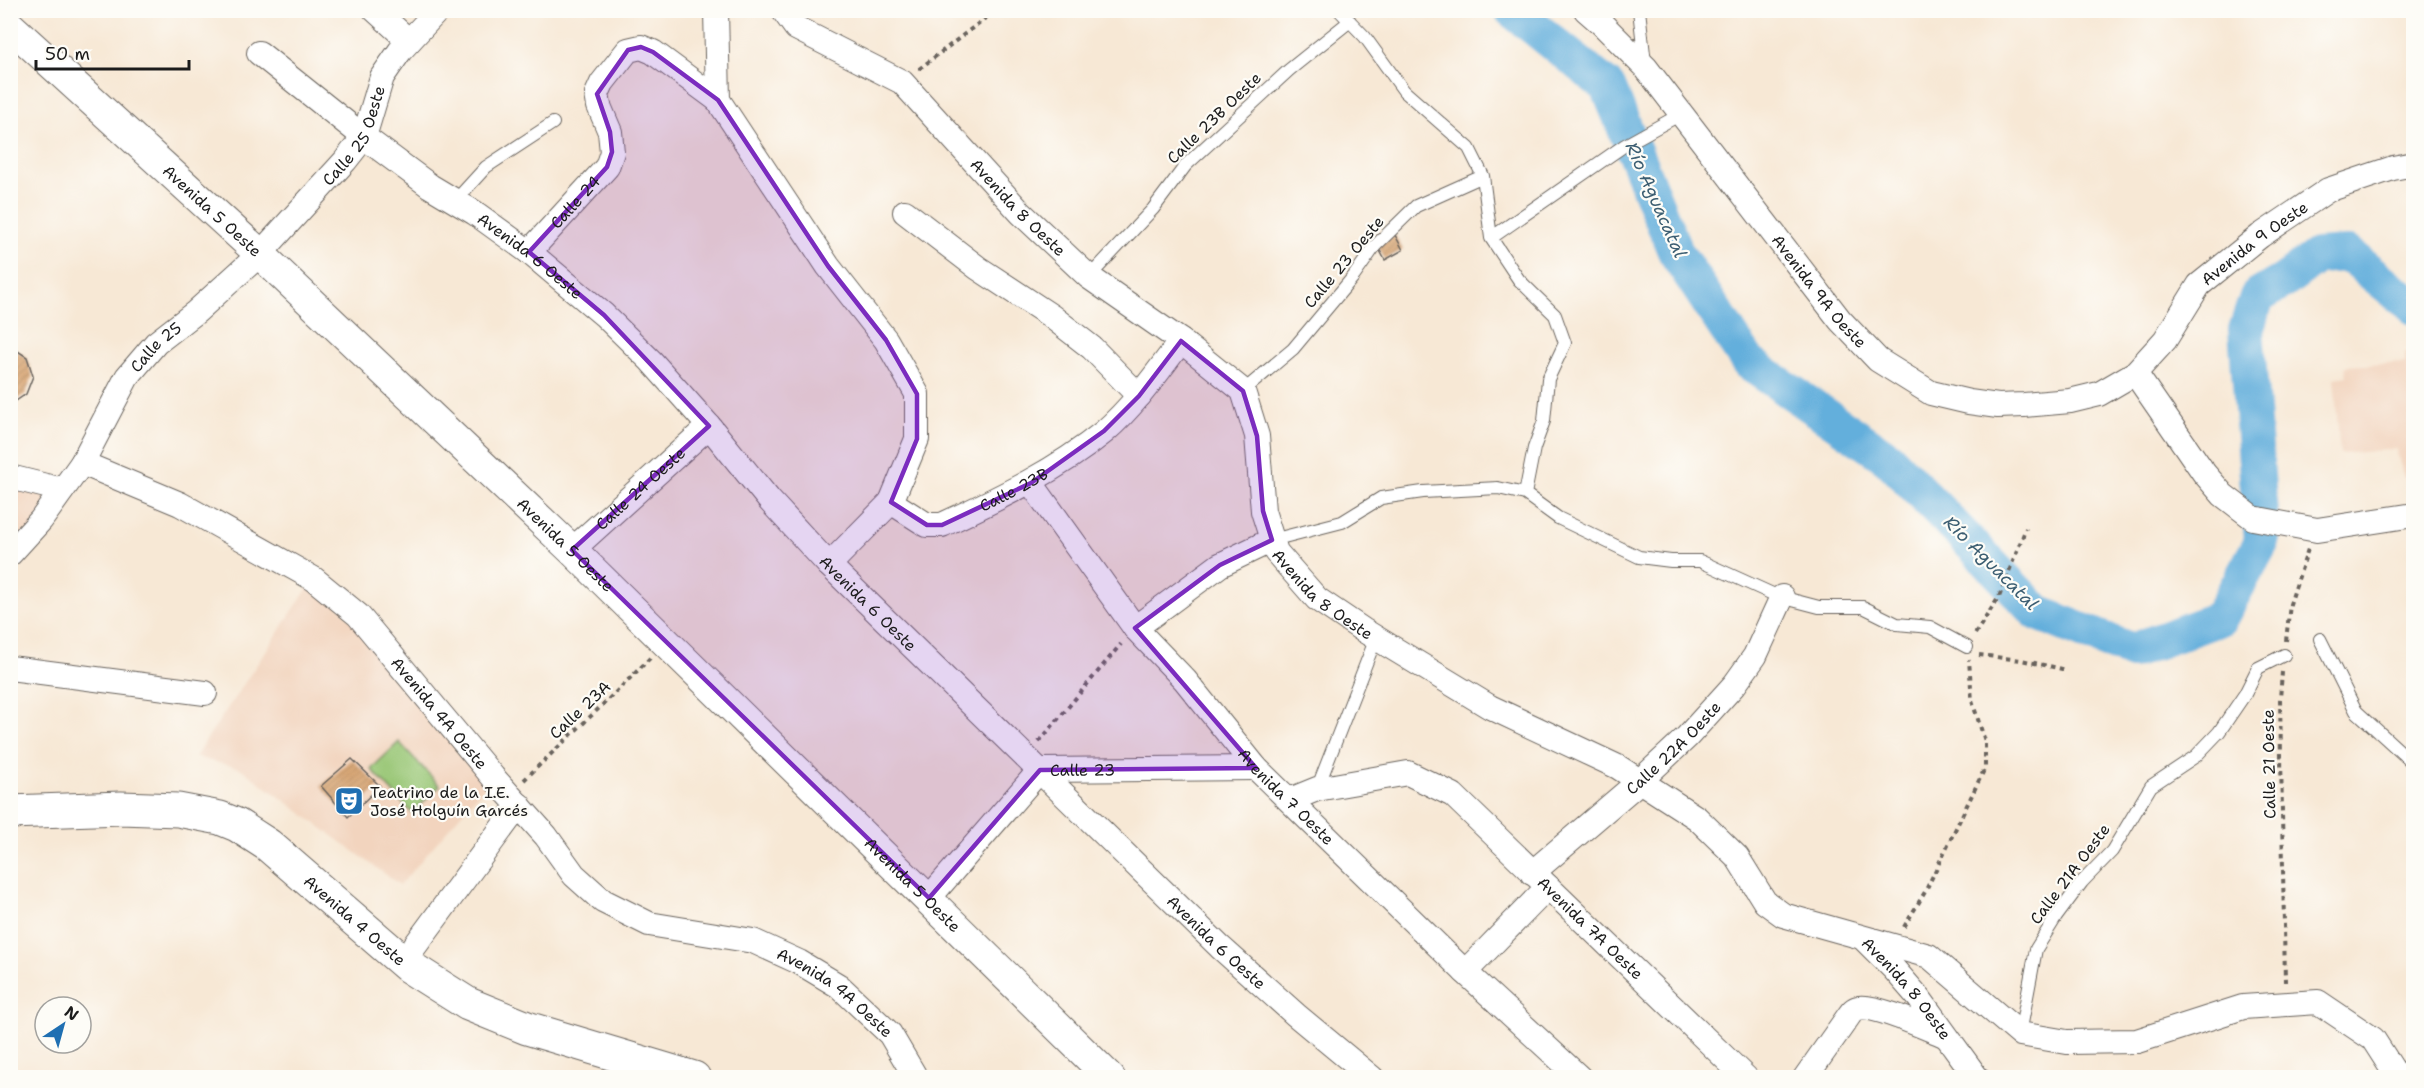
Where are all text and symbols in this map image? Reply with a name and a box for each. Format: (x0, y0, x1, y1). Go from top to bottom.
scale bar (36, 33, 189, 71)
text: 50 m (45, 42, 90, 66)
street label: Calle 23B Oeste (1162, 68, 1266, 168)
street label: Calle 25 Oeste (317, 83, 389, 190)
water label: Río Aguacatal (1620, 138, 1692, 262)
street label: Avenida 8 Oeste (966, 154, 1070, 260)
street label: Avenida 5 Oeste (158, 160, 266, 261)
street label: Calle 24 (545, 171, 605, 233)
street label: Avenida 9 Oeste (2197, 196, 2312, 290)
street label: Avenida 6 Oeste (473, 208, 587, 303)
street label: Calle 23 Oeste (1299, 212, 1389, 312)
street label: Avenida 9A Oeste (1767, 230, 1871, 352)
street label: Calle 25 (125, 317, 185, 377)
street label: Calle 24 Oeste (591, 442, 689, 534)
street label: Calle 23B (976, 463, 1052, 516)
street label: Avenida 5 Oeste (513, 493, 619, 596)
water label: Río Aguacatal (1939, 511, 2044, 616)
street label: Avenida 8 Oeste (1268, 544, 1377, 644)
street label: Avenida 6 Oeste (815, 551, 921, 656)
street label: Avenida 4A Oeste (387, 652, 492, 773)
street label: Calle 23A (545, 676, 615, 744)
street label: Calle 22A Oeste (1621, 696, 1725, 799)
street label: Calle 21 Oeste (2258, 709, 2280, 819)
street label: Avenida 7 Oeste (1233, 744, 1339, 849)
street label: Calle 23 (1050, 759, 1115, 780)
place label: Teatrino de la I.E. José Holguín Garcés (370, 782, 528, 821)
theatre icon: Teatrino de la I.E. José Holguín Garcés (333, 785, 365, 817)
street label: Calle 21A Oeste (2025, 820, 2115, 928)
street label: Avenida 5 Oeste (860, 833, 966, 936)
street label: Avenida 4 Oeste (299, 870, 410, 970)
street label: Avenida 7A Oeste (1533, 872, 1648, 984)
street label: Avenida 6 Oeste (1163, 890, 1270, 994)
street label: Avenida 8 Oeste (1857, 932, 1956, 1044)
street label: Avenida 4A Oeste (774, 943, 897, 1042)
north arrow (33, 995, 93, 1055)
text: N (60, 1001, 83, 1025)

